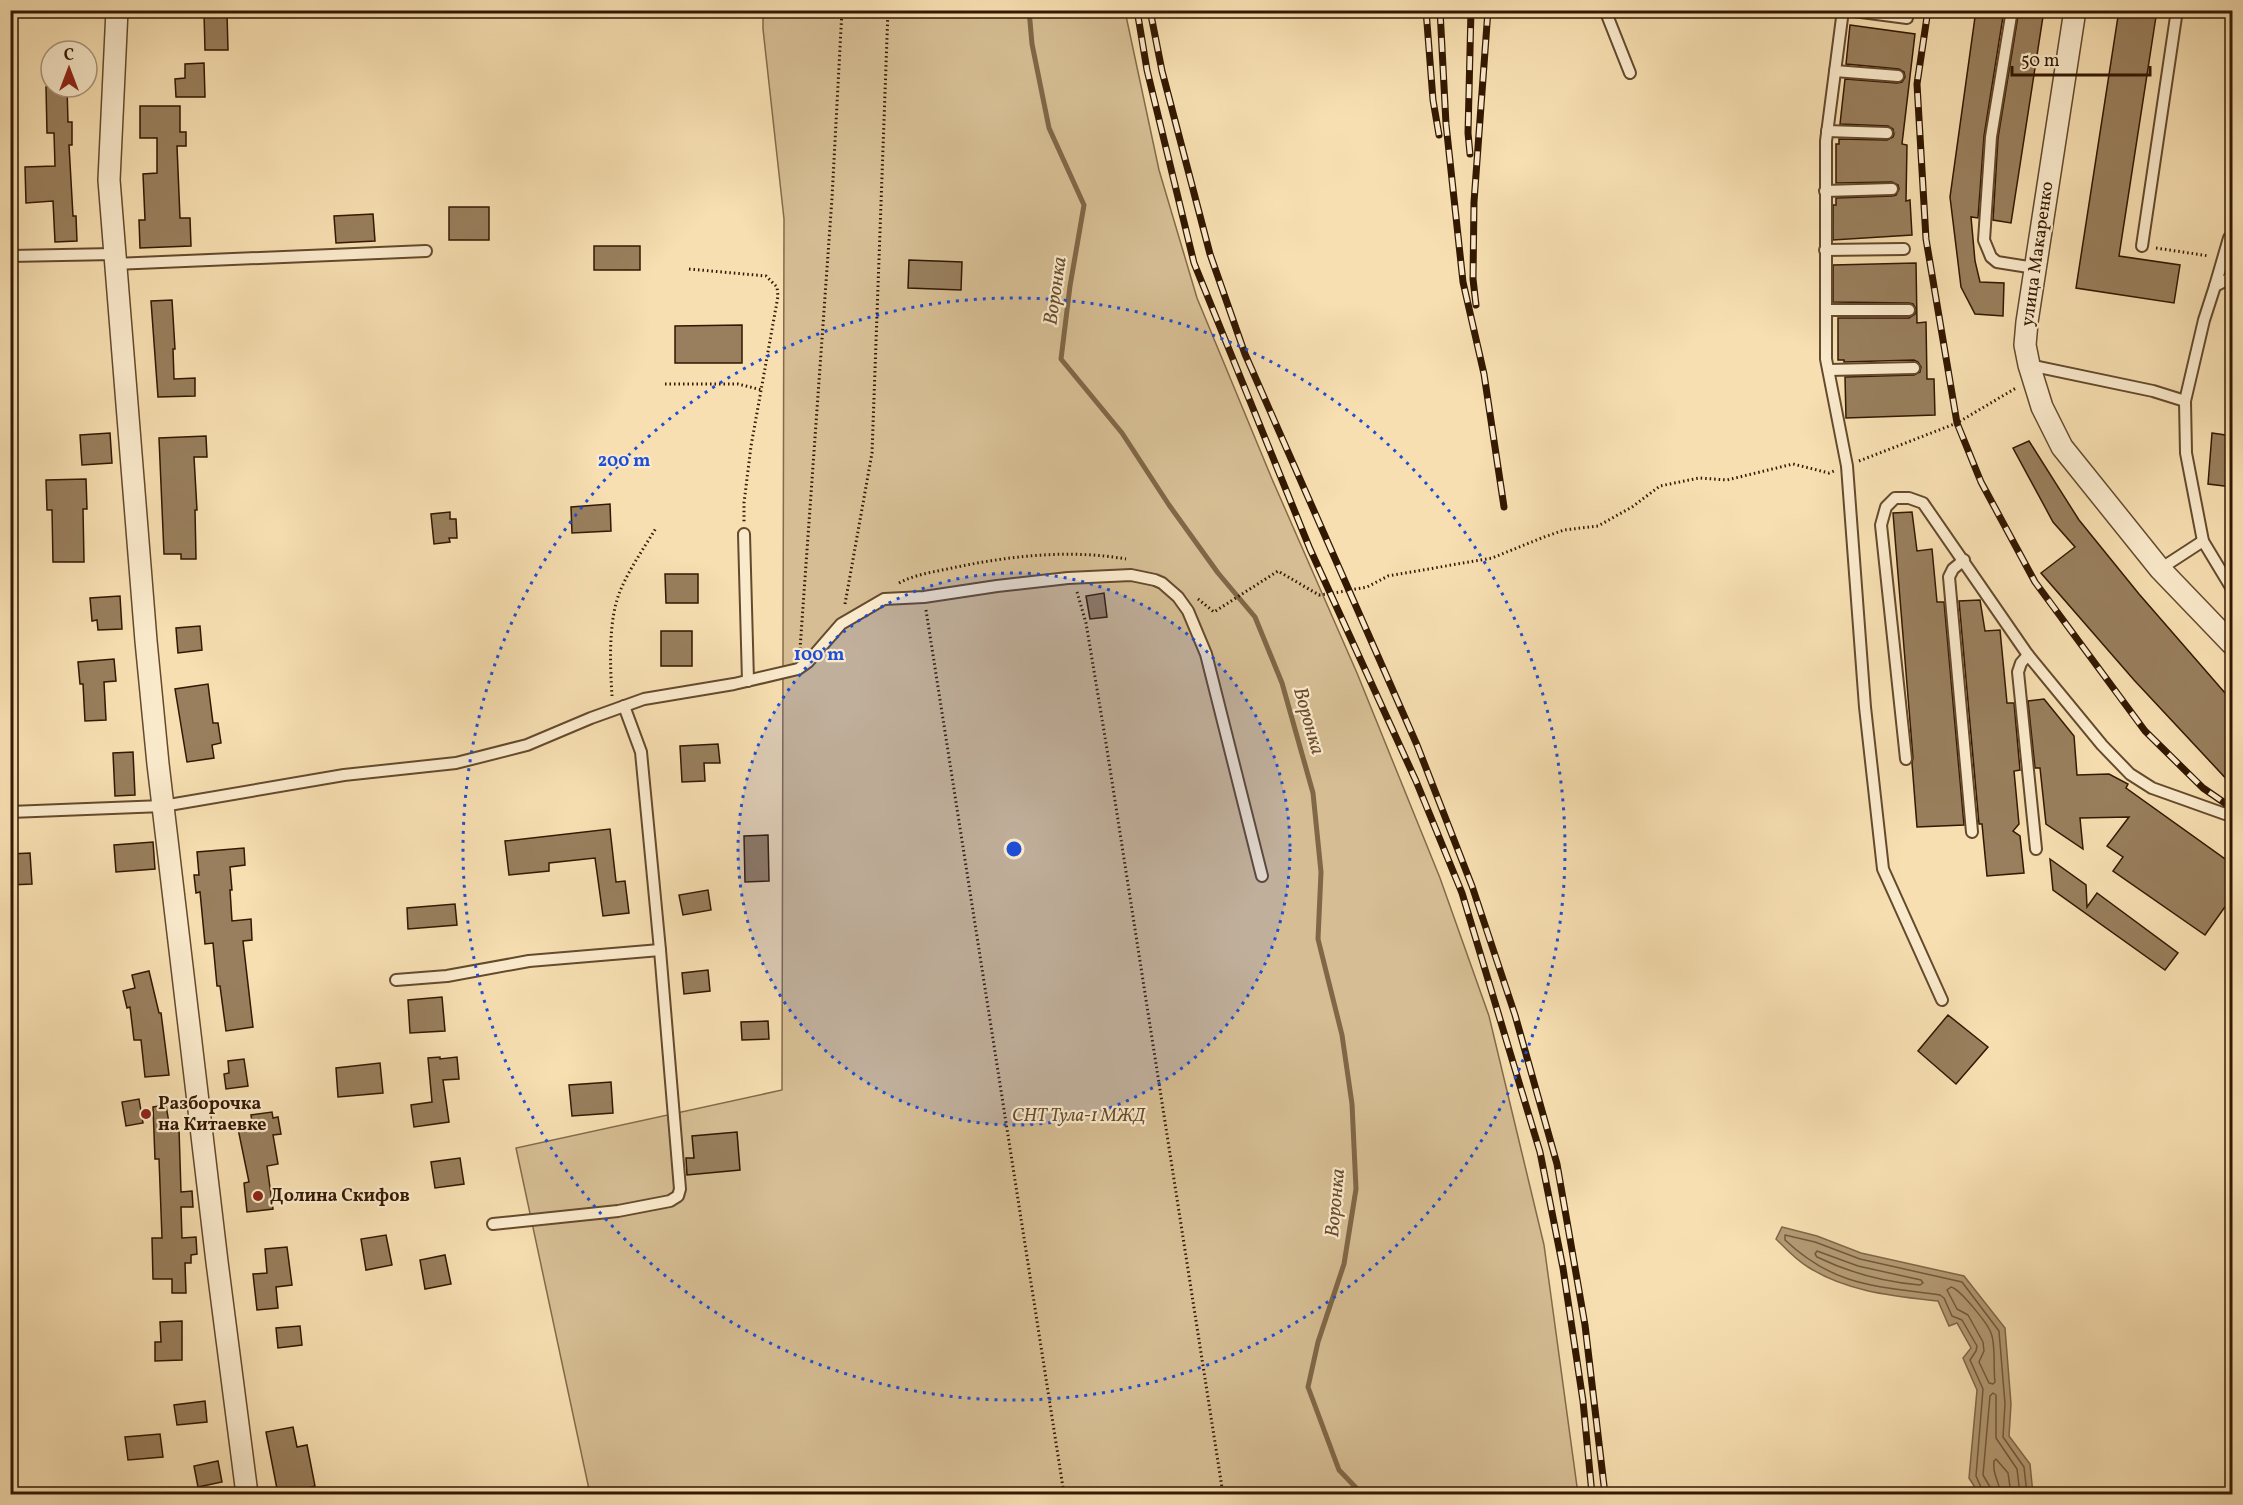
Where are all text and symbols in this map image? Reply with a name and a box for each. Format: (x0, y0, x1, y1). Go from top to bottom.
north arrow (39, 39, 99, 99)
scale bar (2012, 39, 2150, 77)
text: С (64, 45, 74, 67)
text: 50 m (2021, 49, 2060, 74)
street label: улица Макаренко (2015, 180, 2061, 328)
water label: Воронка (1037, 255, 1075, 327)
text: 200 m (598, 449, 650, 474)
text: 100 m (794, 643, 844, 668)
water label: Воронка (1285, 684, 1331, 758)
centre of rings (1004, 839, 1024, 859)
place label: Разборочка на Китаевке (158, 1092, 267, 1138)
park label: СНТ Тула-1 МЖД (1012, 1104, 1147, 1129)
marker: Разборочка на Китаевке (139, 1107, 153, 1121)
water label: Воронка (1319, 1167, 1353, 1239)
place label: Долина Скифов (270, 1184, 410, 1209)
marker: Долина Скифов (251, 1189, 265, 1203)

